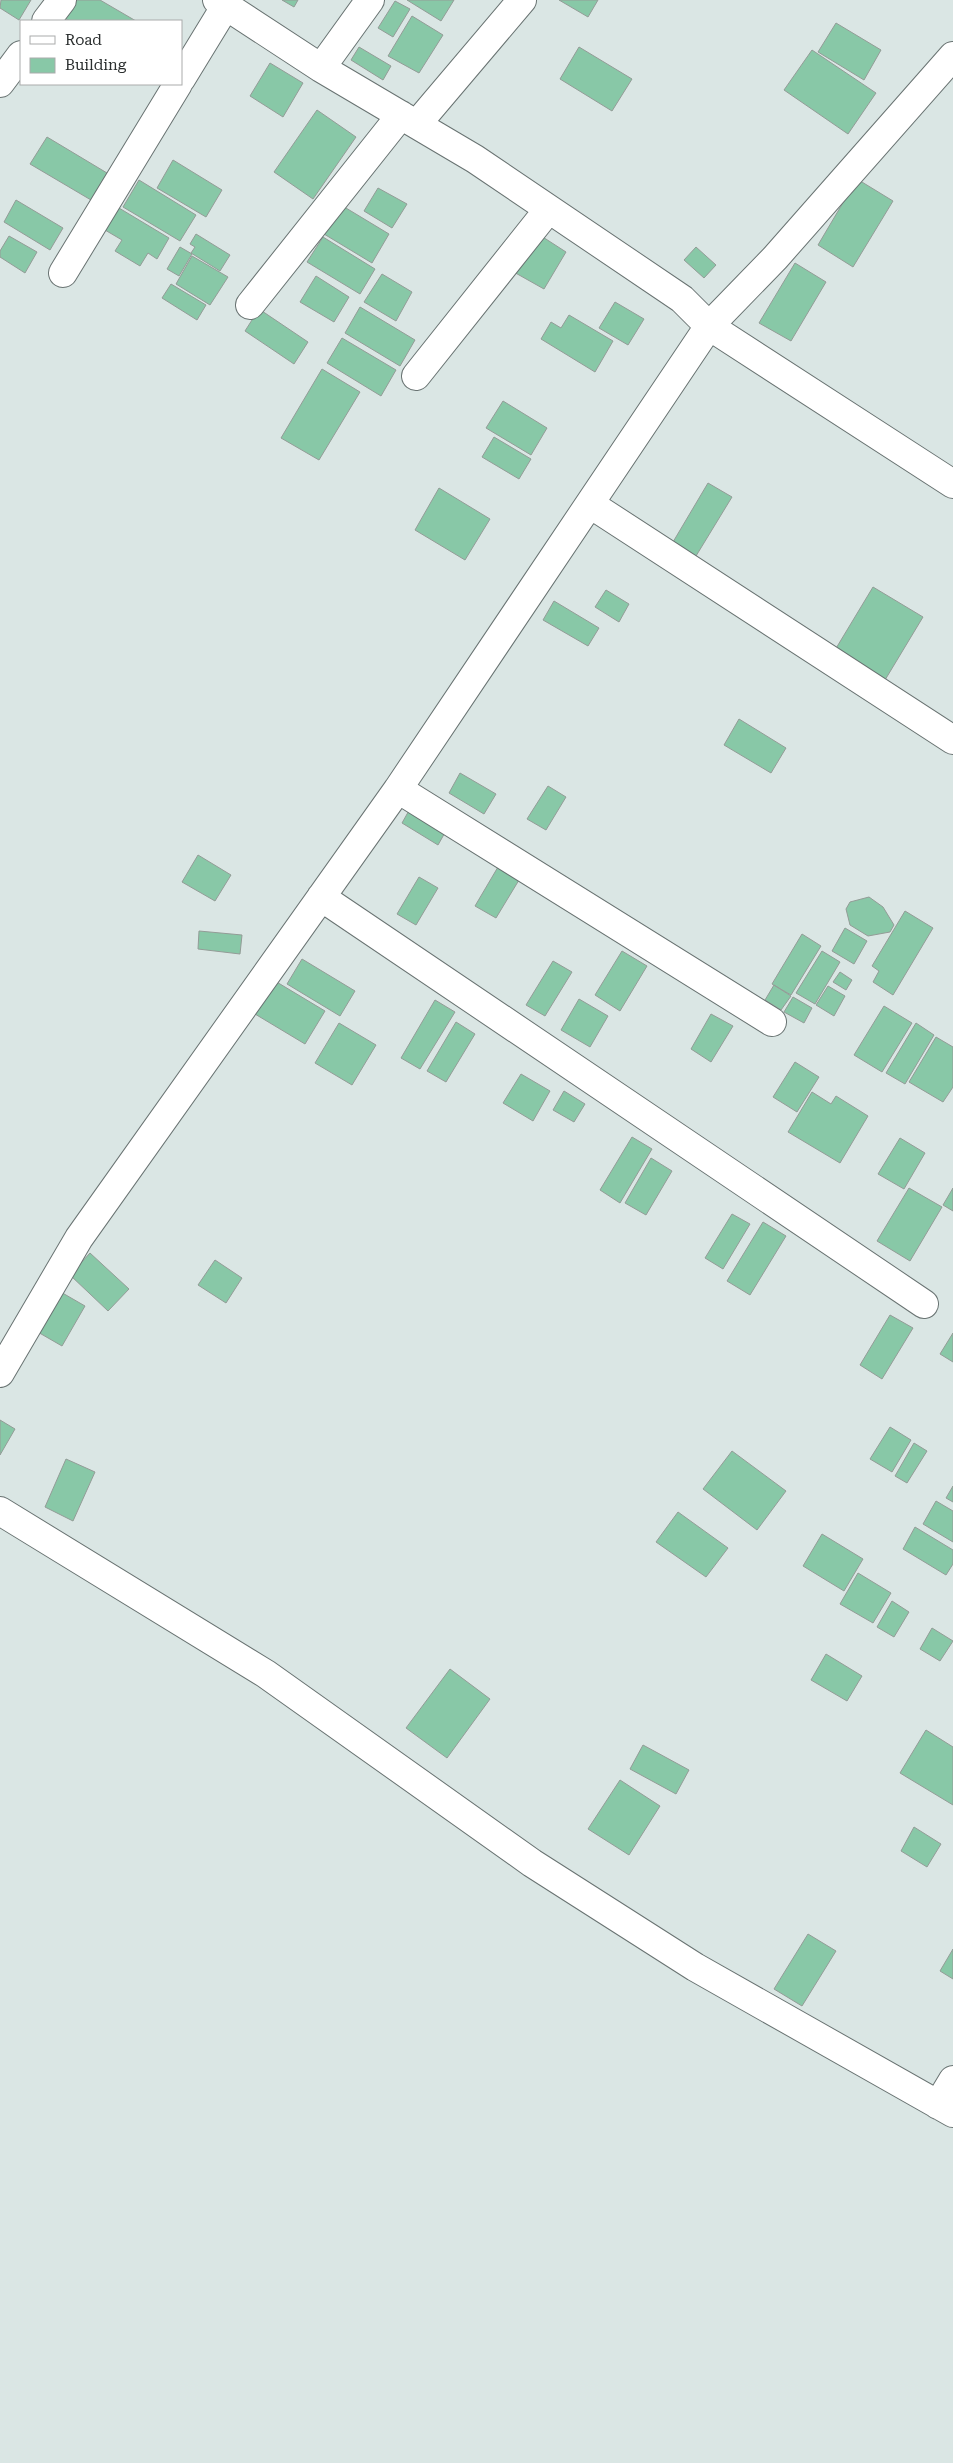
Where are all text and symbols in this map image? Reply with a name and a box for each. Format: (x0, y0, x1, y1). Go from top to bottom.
legend (20, 20, 182, 85)
text: Road (65, 31, 102, 49)
text: Building (65, 56, 127, 74)

